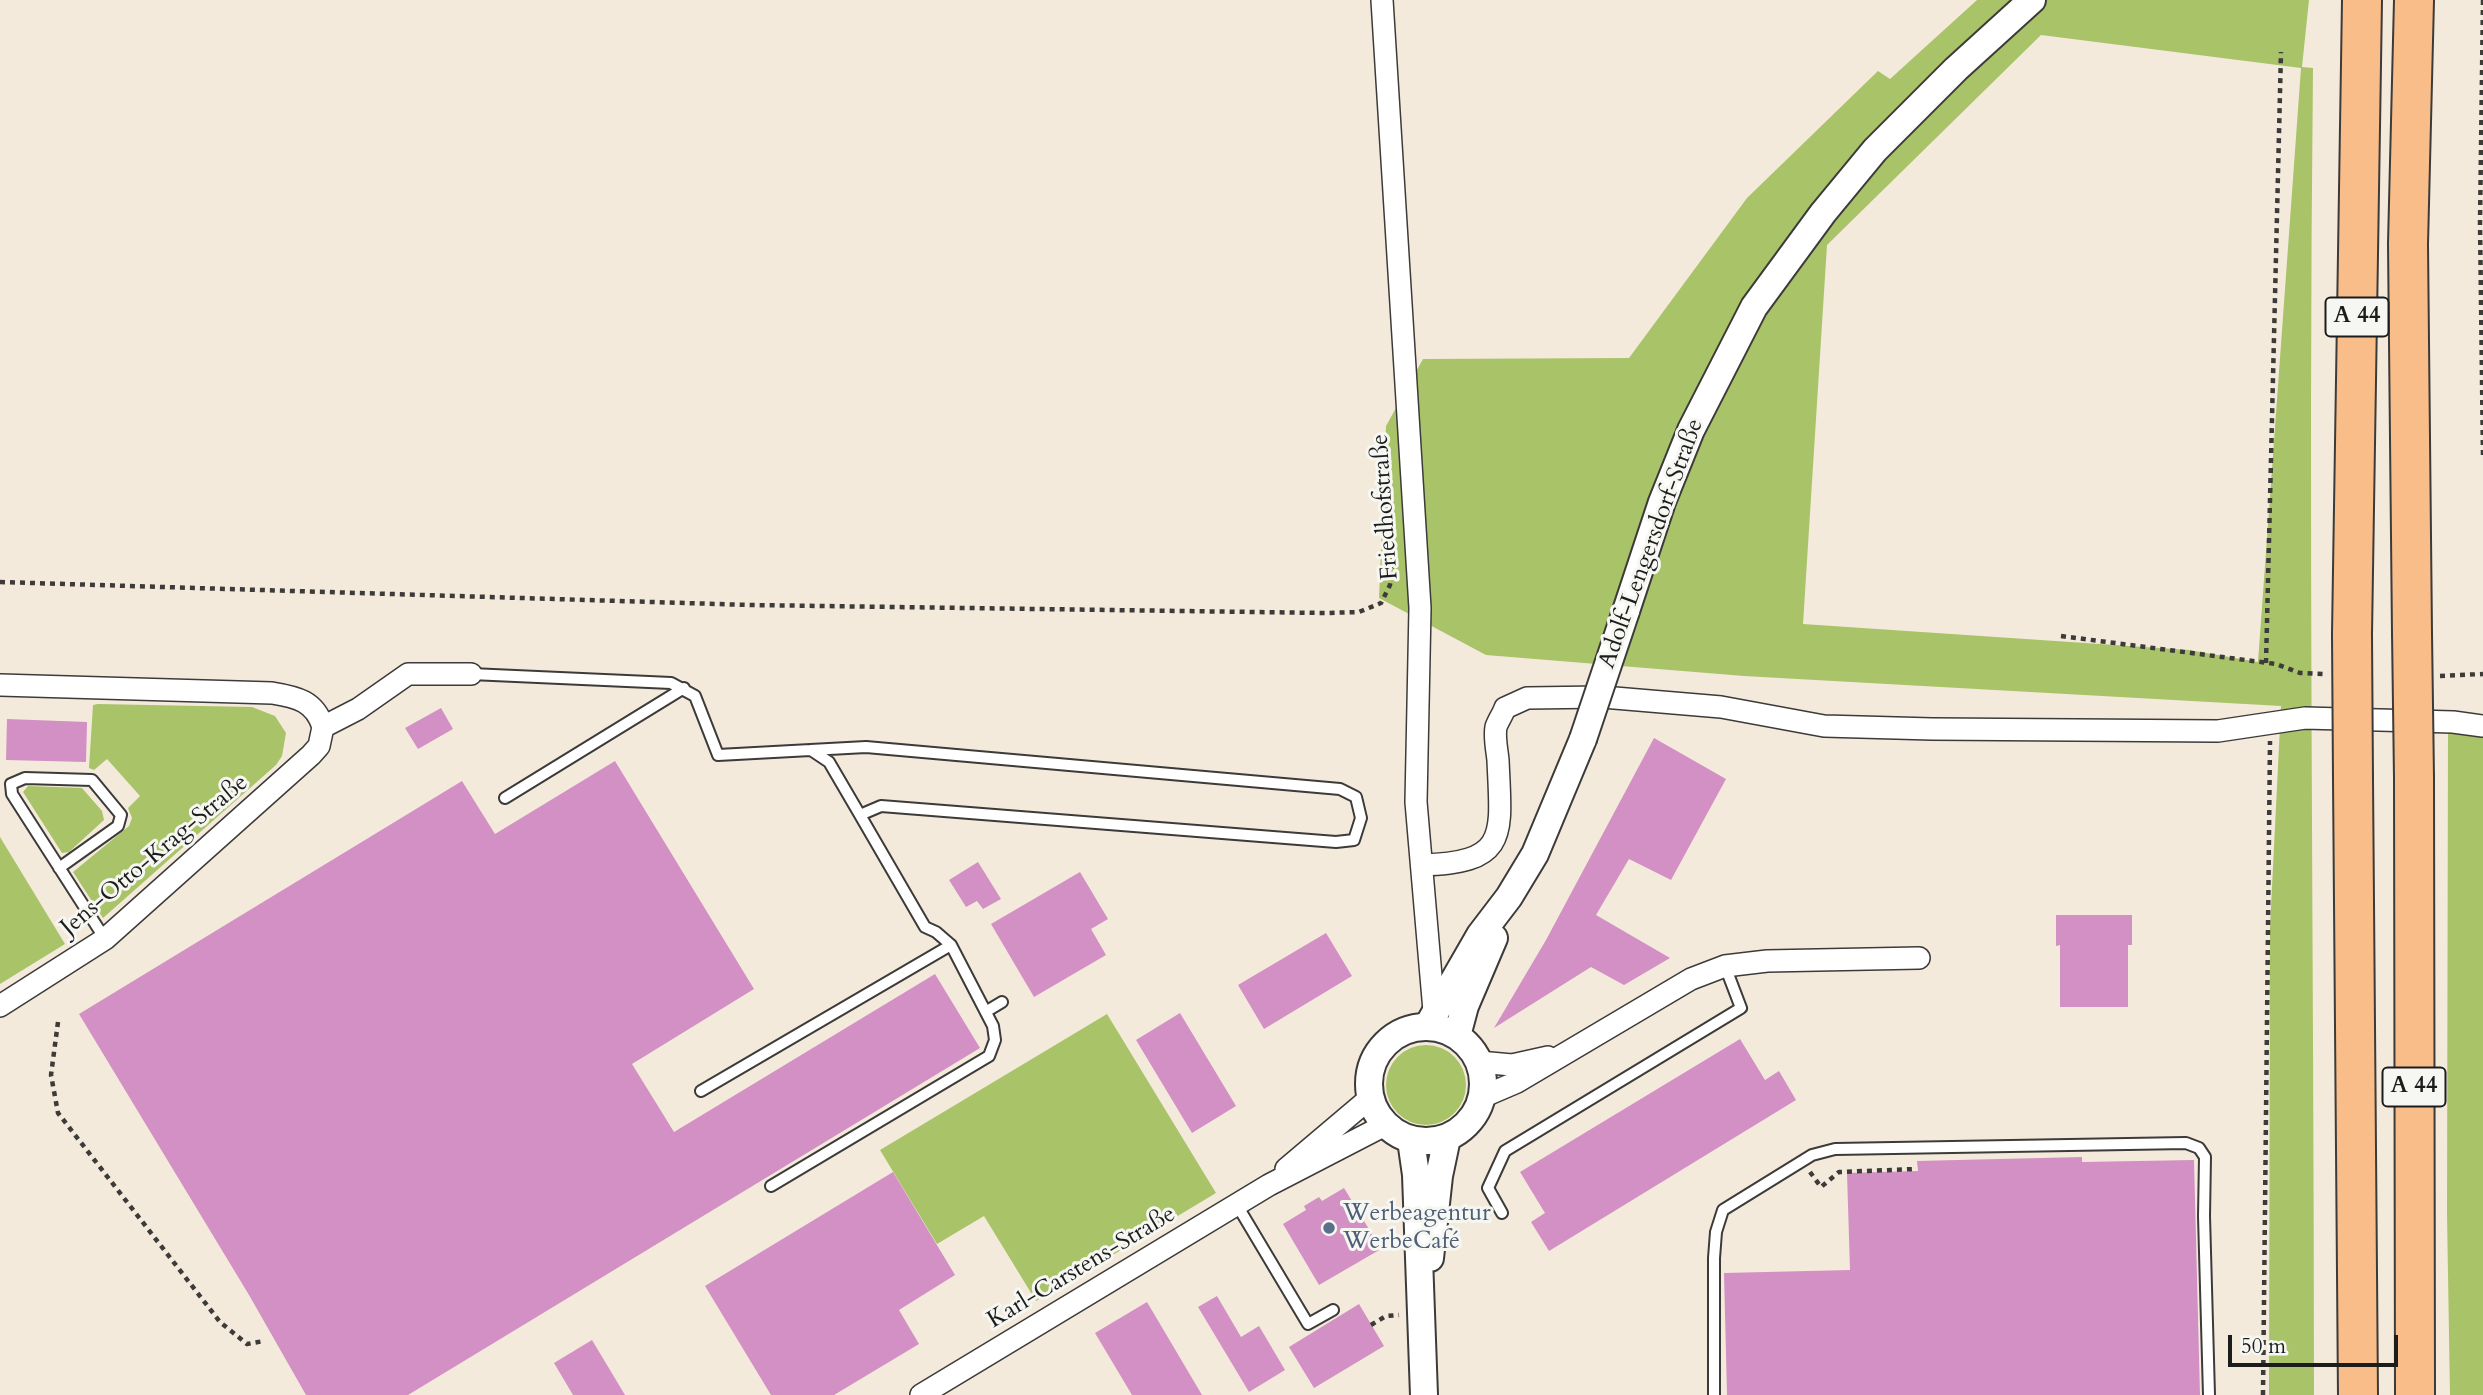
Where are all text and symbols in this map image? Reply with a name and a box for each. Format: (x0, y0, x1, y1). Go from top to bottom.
road number: A 44 (2326, 298, 2388, 336)
street label: Adolf-Lengersdorf-Straße (1593, 415, 1711, 673)
street label: Friedhofstraße (1367, 433, 1405, 581)
street label: Jens-Otto-Krag-Straße (55, 769, 255, 943)
road number: A 44 (2382, 1068, 2446, 1106)
place label: Werbeagentur WerbeCafé (1343, 1200, 1491, 1256)
street label: Karl-Carstens-Straße (983, 1201, 1181, 1335)
marker: Werbeagentur WerbeCafé (1321, 1220, 1337, 1236)
scale bar (2231, 1322, 2401, 1366)
text: 50 m (2241, 1332, 2286, 1361)

